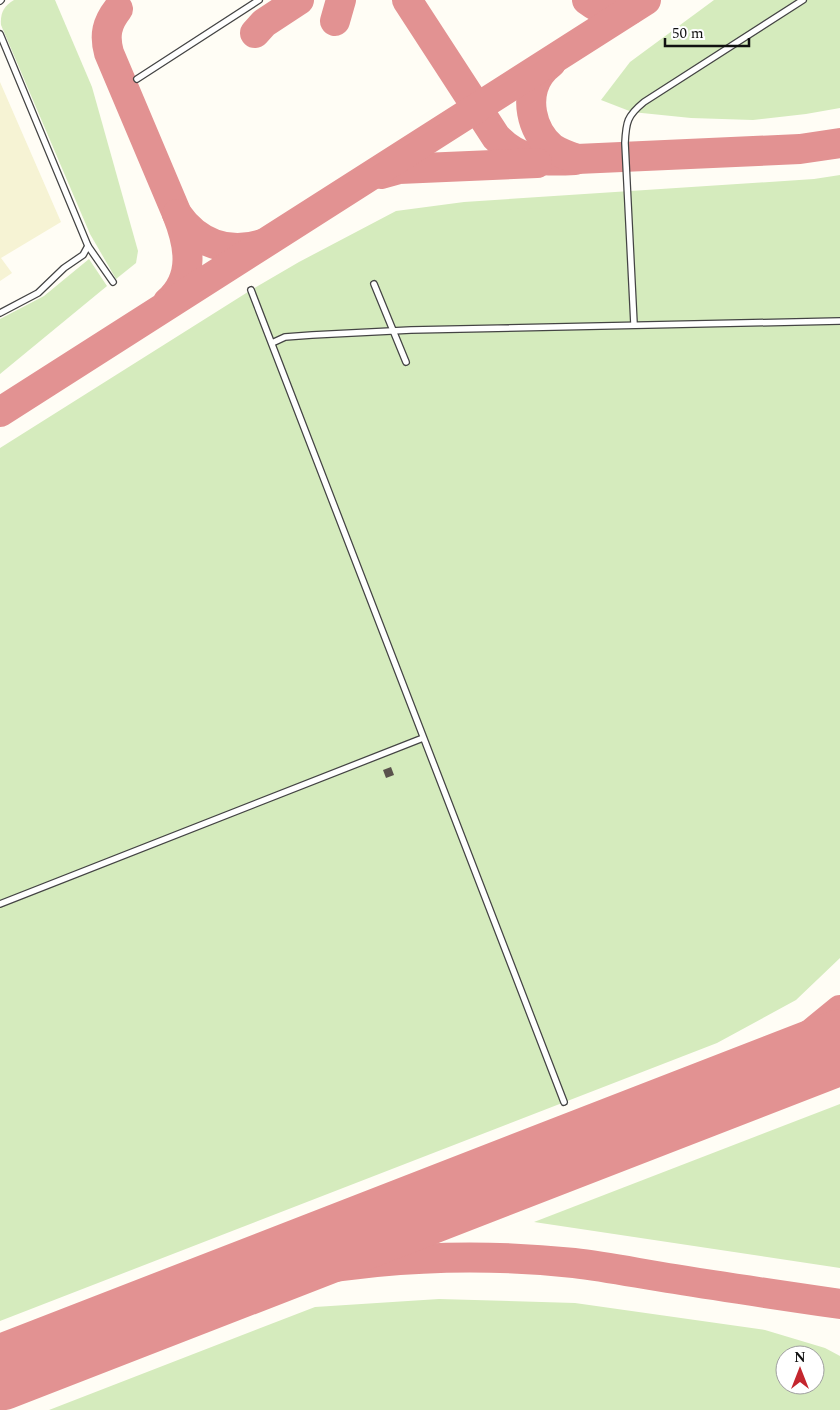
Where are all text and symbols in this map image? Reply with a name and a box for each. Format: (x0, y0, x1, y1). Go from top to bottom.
scale bar (665, 15, 749, 47)
text: 50 m (672, 22, 704, 45)
north arrow (775, 1345, 825, 1395)
text: N (794, 1347, 806, 1368)

